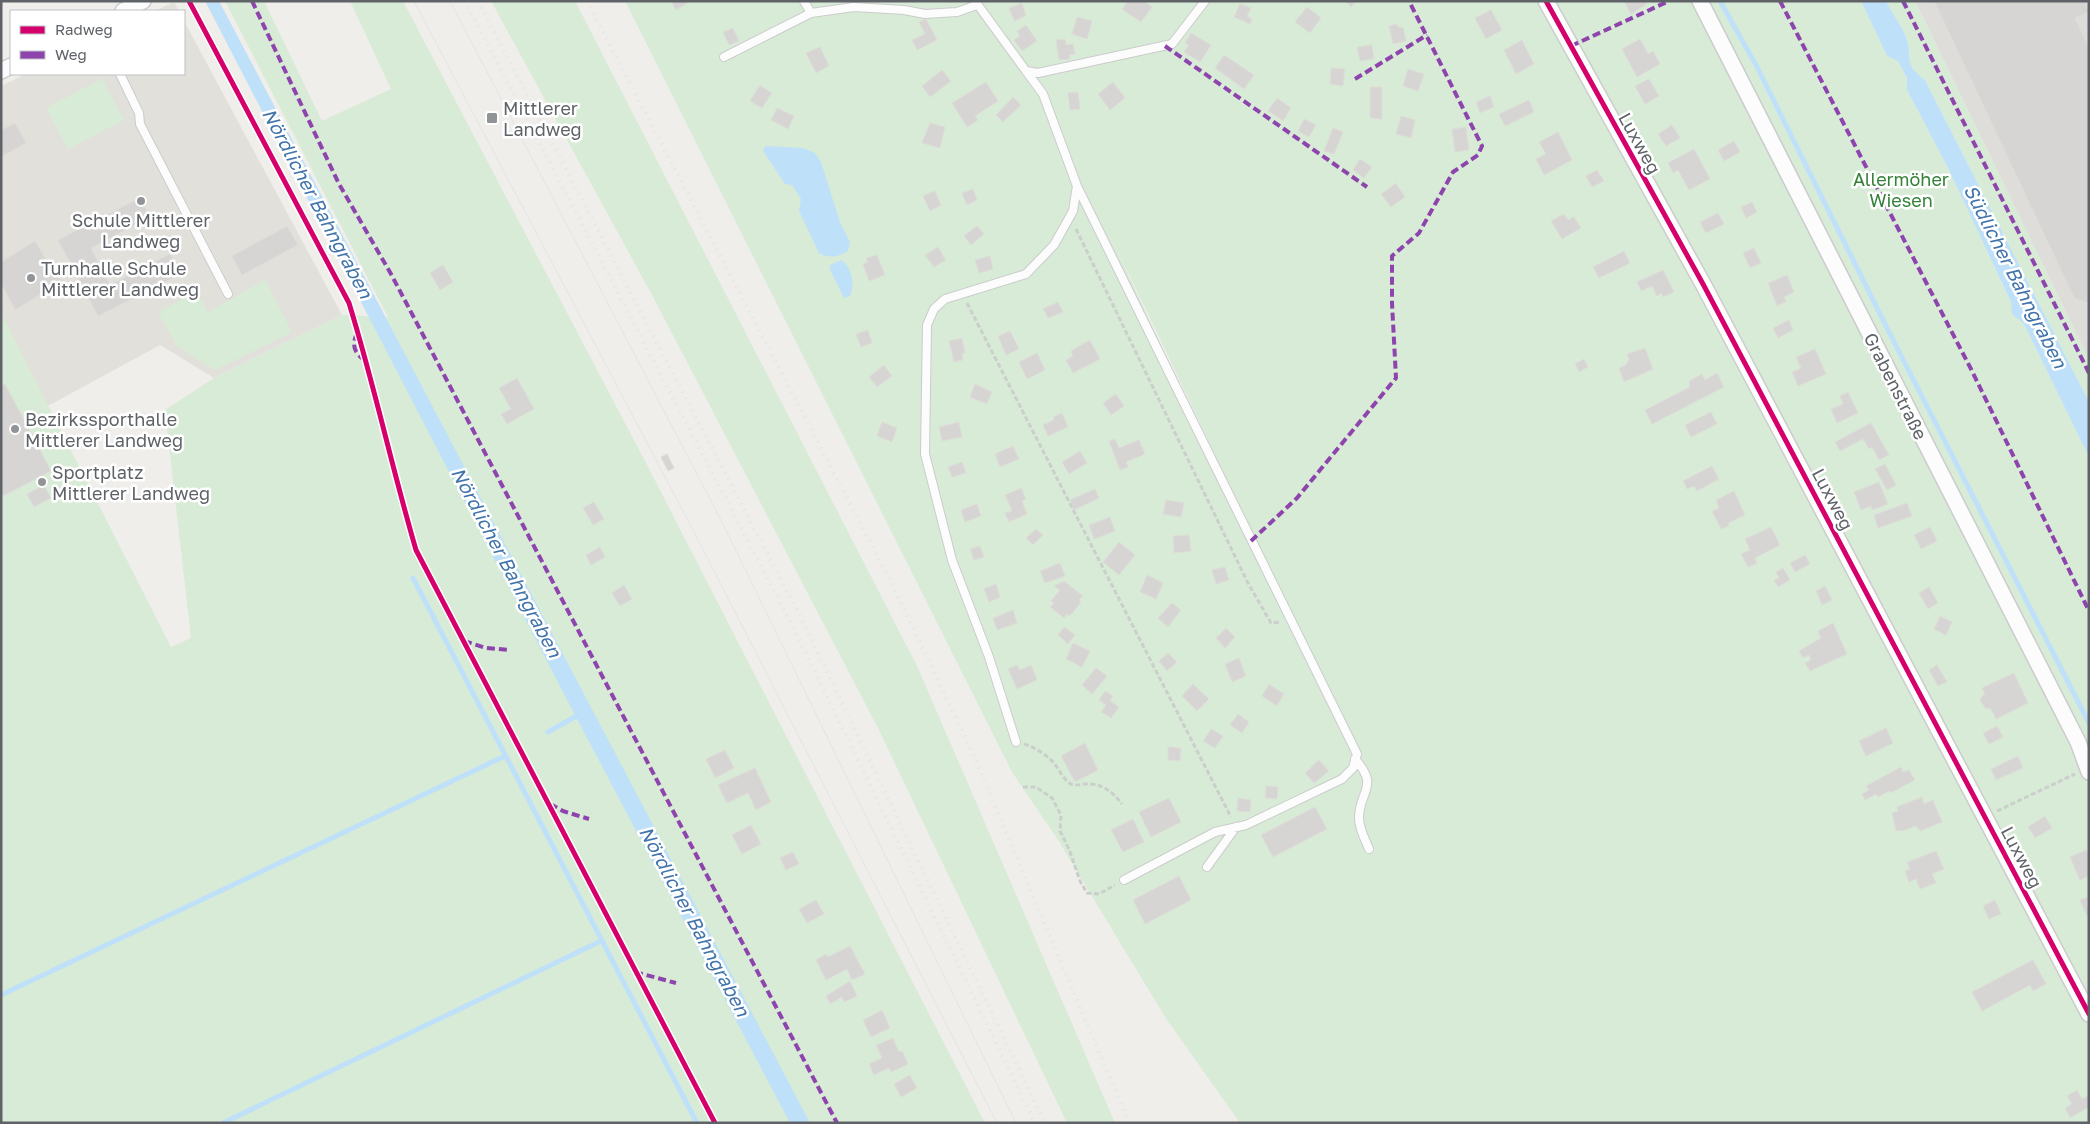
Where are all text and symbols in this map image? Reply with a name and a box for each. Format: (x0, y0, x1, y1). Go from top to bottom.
legend (10, 10, 185, 75)
text: Radweg (55, 20, 113, 38)
text: Weg (55, 45, 87, 63)
place label: Mittlerer Landweg (503, 97, 582, 140)
water label: Nördlicher Bahngraben (258, 104, 379, 303)
street label: Luxweg (1614, 108, 1666, 178)
marker: Mittlerer Landweg (485, 111, 499, 125)
park label: Allermöher Wiesen (1853, 168, 1949, 211)
water label: Südlicher Bahngraben (1960, 181, 2073, 373)
marker: Schule Mittlerer Landweg (135, 195, 147, 207)
place label: Schule Mittlerer Landweg (72, 209, 210, 252)
place label: Turnhalle Schule Mittlerer Landweg (41, 257, 199, 300)
marker: Turnhalle Schule Mittlerer Landweg (25, 272, 37, 284)
street label: Grabenstraße (1860, 329, 1932, 443)
place label: Bezirkssporthalle Mittlerer Landweg (25, 408, 183, 451)
marker: Bezirkssporthalle Mittlerer Landweg (9, 423, 21, 435)
place label: Sportplatz Mittlerer Landweg (52, 461, 210, 504)
water label: Nördlicher Bahngraben (447, 463, 568, 662)
street label: Luxweg (1808, 464, 1858, 534)
marker: Sportplatz Mittlerer Landweg (36, 476, 48, 488)
water label: Nördlicher Bahngraben (635, 822, 756, 1021)
street label: Luxweg (1997, 822, 2047, 892)

